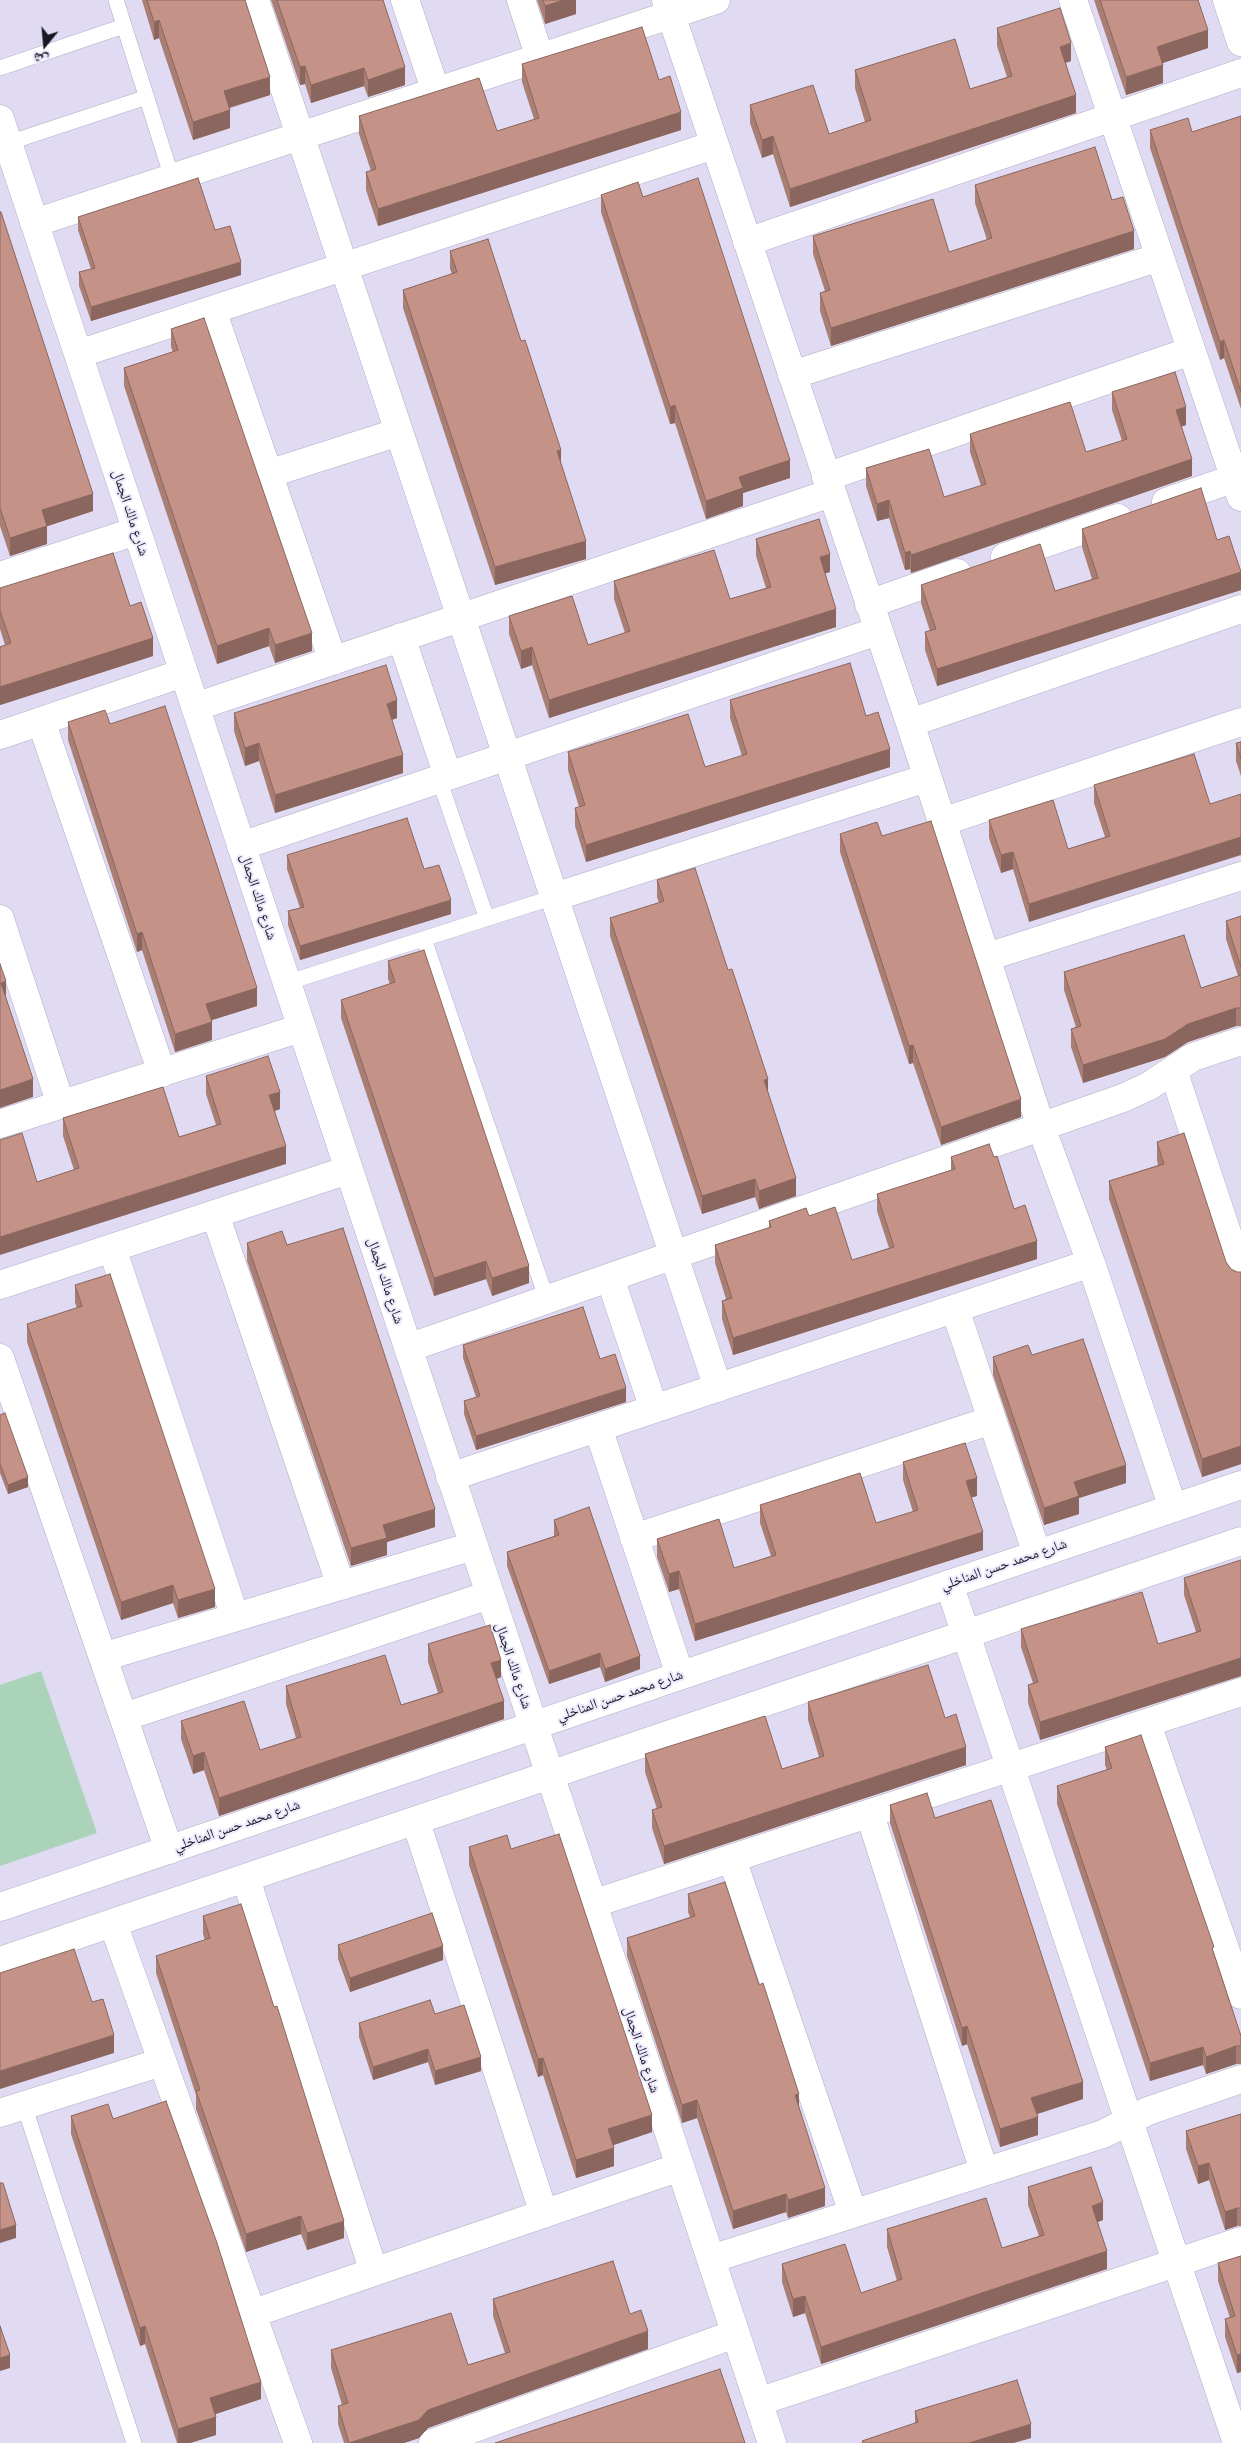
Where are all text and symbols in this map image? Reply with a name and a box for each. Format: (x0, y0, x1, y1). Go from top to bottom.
north arrow (20, 20, 70, 70)
text: ش (31, 49, 50, 70)
street label: شارع مالك الجمال (108, 468, 152, 558)
street label: شارع مالك الجمال (236, 852, 280, 942)
street label: شارع مالك الجمال (363, 1236, 407, 1326)
street label: شارع محمد حسن المناخلي (939, 1536, 1069, 1594)
street label: شارع مالك الجمال (491, 1621, 535, 1711)
street label: شارع محمد حسن المناخلي (555, 1667, 685, 1725)
street label: شارع محمد حسن المناخلي (172, 1797, 302, 1855)
street label: شارع مالك الجمال (619, 2005, 663, 2095)

